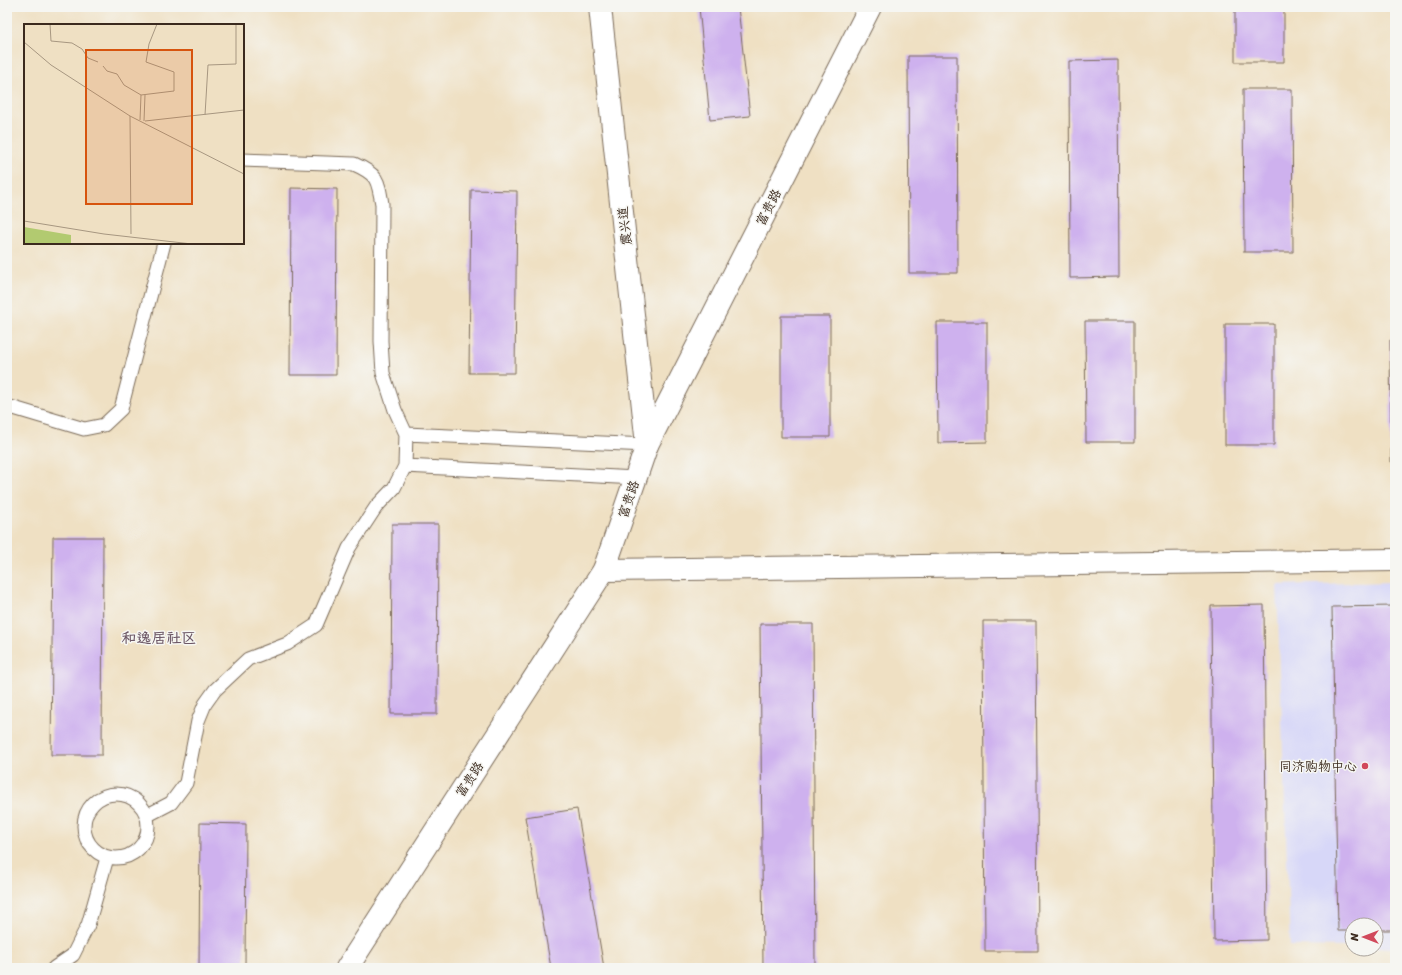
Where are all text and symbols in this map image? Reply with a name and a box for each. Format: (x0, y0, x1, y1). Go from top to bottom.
inset map (24, 24, 244, 244)
street label: 富贵路 (749, 185, 788, 230)
street label: 震兴道 (611, 205, 638, 247)
street label: 富贵路 (611, 477, 646, 521)
district label: 和逸居社区 (121, 625, 197, 651)
place label: 同济购物中心 (1279, 755, 1357, 778)
street label: 富贵路 (449, 757, 490, 802)
marker: 同济购物中心 (1360, 761, 1370, 771)
north arrow (1344, 917, 1384, 957)
text: N (1345, 933, 1364, 942)

